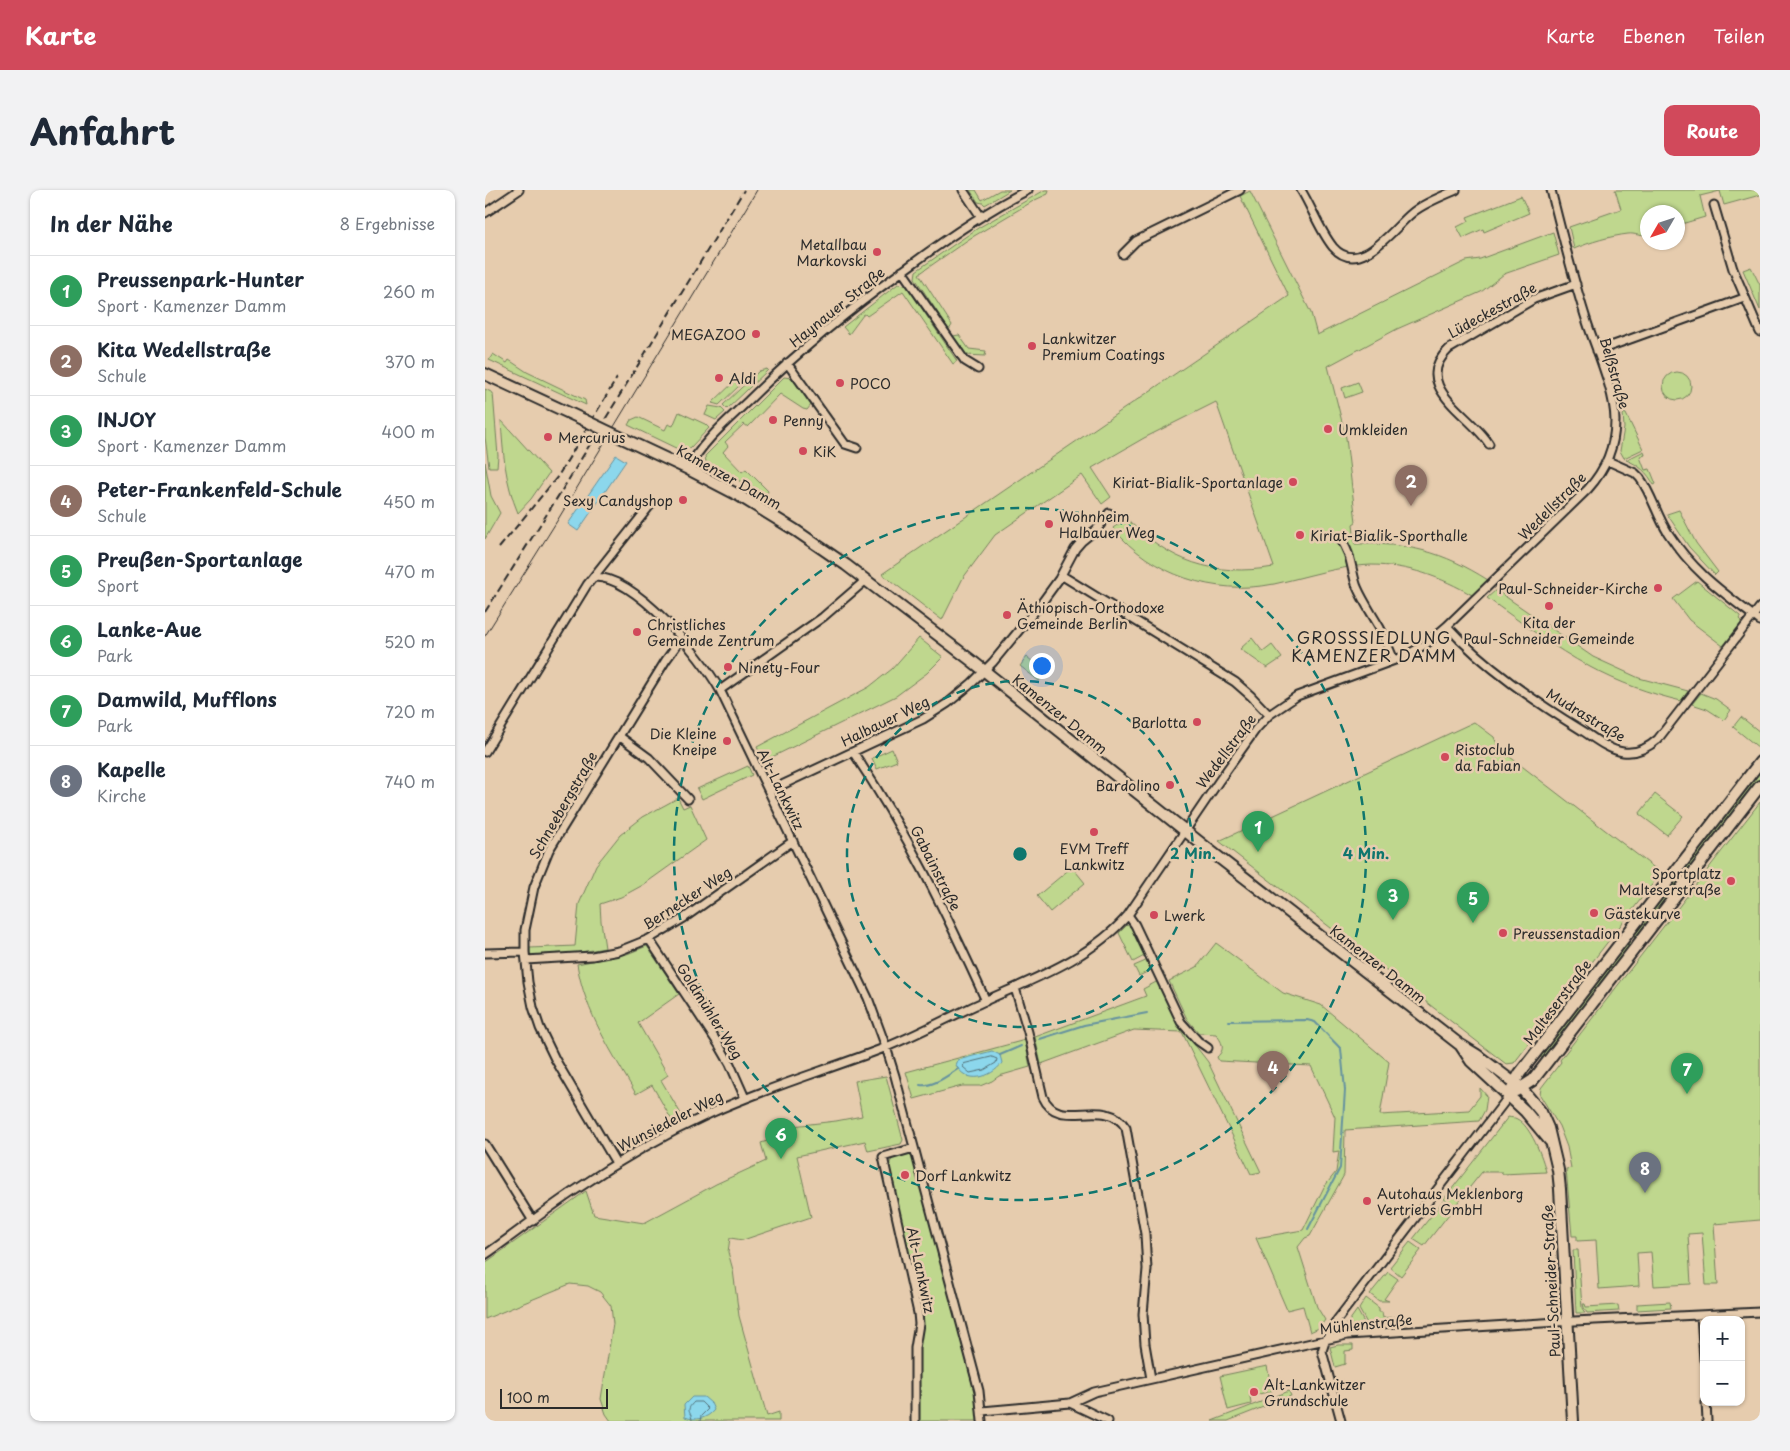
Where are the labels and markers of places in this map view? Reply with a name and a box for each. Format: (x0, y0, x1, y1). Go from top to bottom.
place label: Metallbau Markovski (797, 234, 867, 271)
marker: Metallbau Markovski (871, 246, 883, 258)
place label: MEGAZOO (671, 324, 746, 345)
marker: MEGAZOO (750, 328, 762, 340)
place label: Lankwitzer Premium Coatings (1042, 328, 1165, 365)
marker: Lankwitzer Premium Coatings (1026, 340, 1038, 352)
place label: Aldi (729, 368, 756, 389)
marker: Aldi (713, 372, 725, 384)
place label: POCO (850, 373, 891, 394)
marker: POCO (834, 377, 846, 389)
place label: Penny (783, 410, 824, 431)
marker: Penny (767, 414, 779, 426)
place label: Umkleiden (1338, 419, 1408, 440)
marker: Umkleiden (1322, 423, 1334, 435)
place label: Mercurius (558, 427, 625, 448)
marker: Mercurius (542, 431, 554, 443)
place label: KiK (813, 441, 837, 462)
marker: KiK (797, 445, 809, 457)
pin: 2 (1395, 465, 1427, 506)
place label: Kiriat-Bialik-Sportanlage (1112, 472, 1283, 493)
marker: Kiriat-Bialik-Sportanlage (1287, 476, 1299, 488)
place label: Sexy Candyshop (563, 490, 673, 511)
marker: Sexy Candyshop (677, 494, 689, 506)
place label: Wohnheim Halbauer Weg (1059, 506, 1155, 543)
marker: Wohnheim Halbauer Weg (1043, 518, 1055, 530)
place label: Kiriat-Bialik-Sporthalle (1310, 525, 1468, 546)
marker: Kiriat-Bialik-Sporthalle (1294, 529, 1306, 541)
place label: Paul-Schneider-Kirche (1498, 578, 1648, 599)
marker: Paul-Schneider-Kirche (1652, 582, 1664, 594)
place label: Äthiopisch-Orthodoxe Gemeinde Berlin (1017, 597, 1165, 634)
marker: Kita der Paul-Schneider Gemeinde (1543, 600, 1555, 612)
marker: Äthiopisch-Orthodoxe Gemeinde Berlin (1001, 609, 1013, 621)
place label: Kita der Paul-Schneider Gemeinde (1463, 612, 1635, 649)
place label: Christliches Gemeinde Zentrum (647, 614, 774, 651)
marker: Christliches Gemeinde Zentrum (631, 626, 643, 638)
place label: Ninety-Four (738, 657, 820, 678)
marker: Ninety-Four (722, 661, 734, 673)
place label: Barlotta (1131, 712, 1187, 733)
marker: Barlotta (1191, 716, 1203, 728)
place label: Die Kleine Kneipe (650, 723, 717, 760)
marker: Die Kleine Kneipe (721, 735, 733, 747)
place label: Ristoclub da Fabian (1455, 739, 1521, 776)
marker: Ristoclub da Fabian (1439, 751, 1451, 763)
place label: Bardolino (1096, 775, 1160, 796)
marker: Bardolino (1164, 779, 1176, 791)
pin: 1 (1242, 811, 1274, 852)
marker: EVM Treff Lankwitz (1088, 826, 1100, 838)
place label: EVM Treff Lankwitz (1060, 838, 1130, 875)
centre of rings (1011, 845, 1029, 863)
place label: Sportplatz Malteserstraße (1619, 863, 1721, 900)
marker: Sportplatz Malteserstraße (1725, 875, 1737, 887)
pin: 3 (1377, 879, 1409, 920)
pin: 5 (1457, 882, 1489, 923)
place label: Gästekurve (1604, 903, 1681, 924)
place label: Lwerk (1164, 905, 1206, 926)
marker: Gästekurve (1588, 907, 1600, 919)
marker: Lwerk (1148, 909, 1160, 921)
place label: Preussenstadion (1513, 923, 1620, 944)
marker: Preussenstadion (1497, 927, 1509, 939)
pin: 4 (1257, 1051, 1289, 1092)
pin: 7 (1671, 1053, 1703, 1094)
pin: 6 (765, 1118, 797, 1159)
pin: 8 (1629, 1152, 1661, 1193)
place label: Dorf Lankwitz (915, 1165, 1011, 1186)
marker: Dorf Lankwitz (899, 1169, 911, 1181)
place label: Autohaus Meklenborg Vertriebs GmbH (1377, 1183, 1524, 1220)
marker: Autohaus Meklenborg Vertriebs GmbH (1361, 1195, 1373, 1207)
place label: Alt-Lankwitzer Grundschule (1264, 1374, 1366, 1411)
marker: Alt-Lankwitzer Grundschule (1248, 1386, 1260, 1398)

